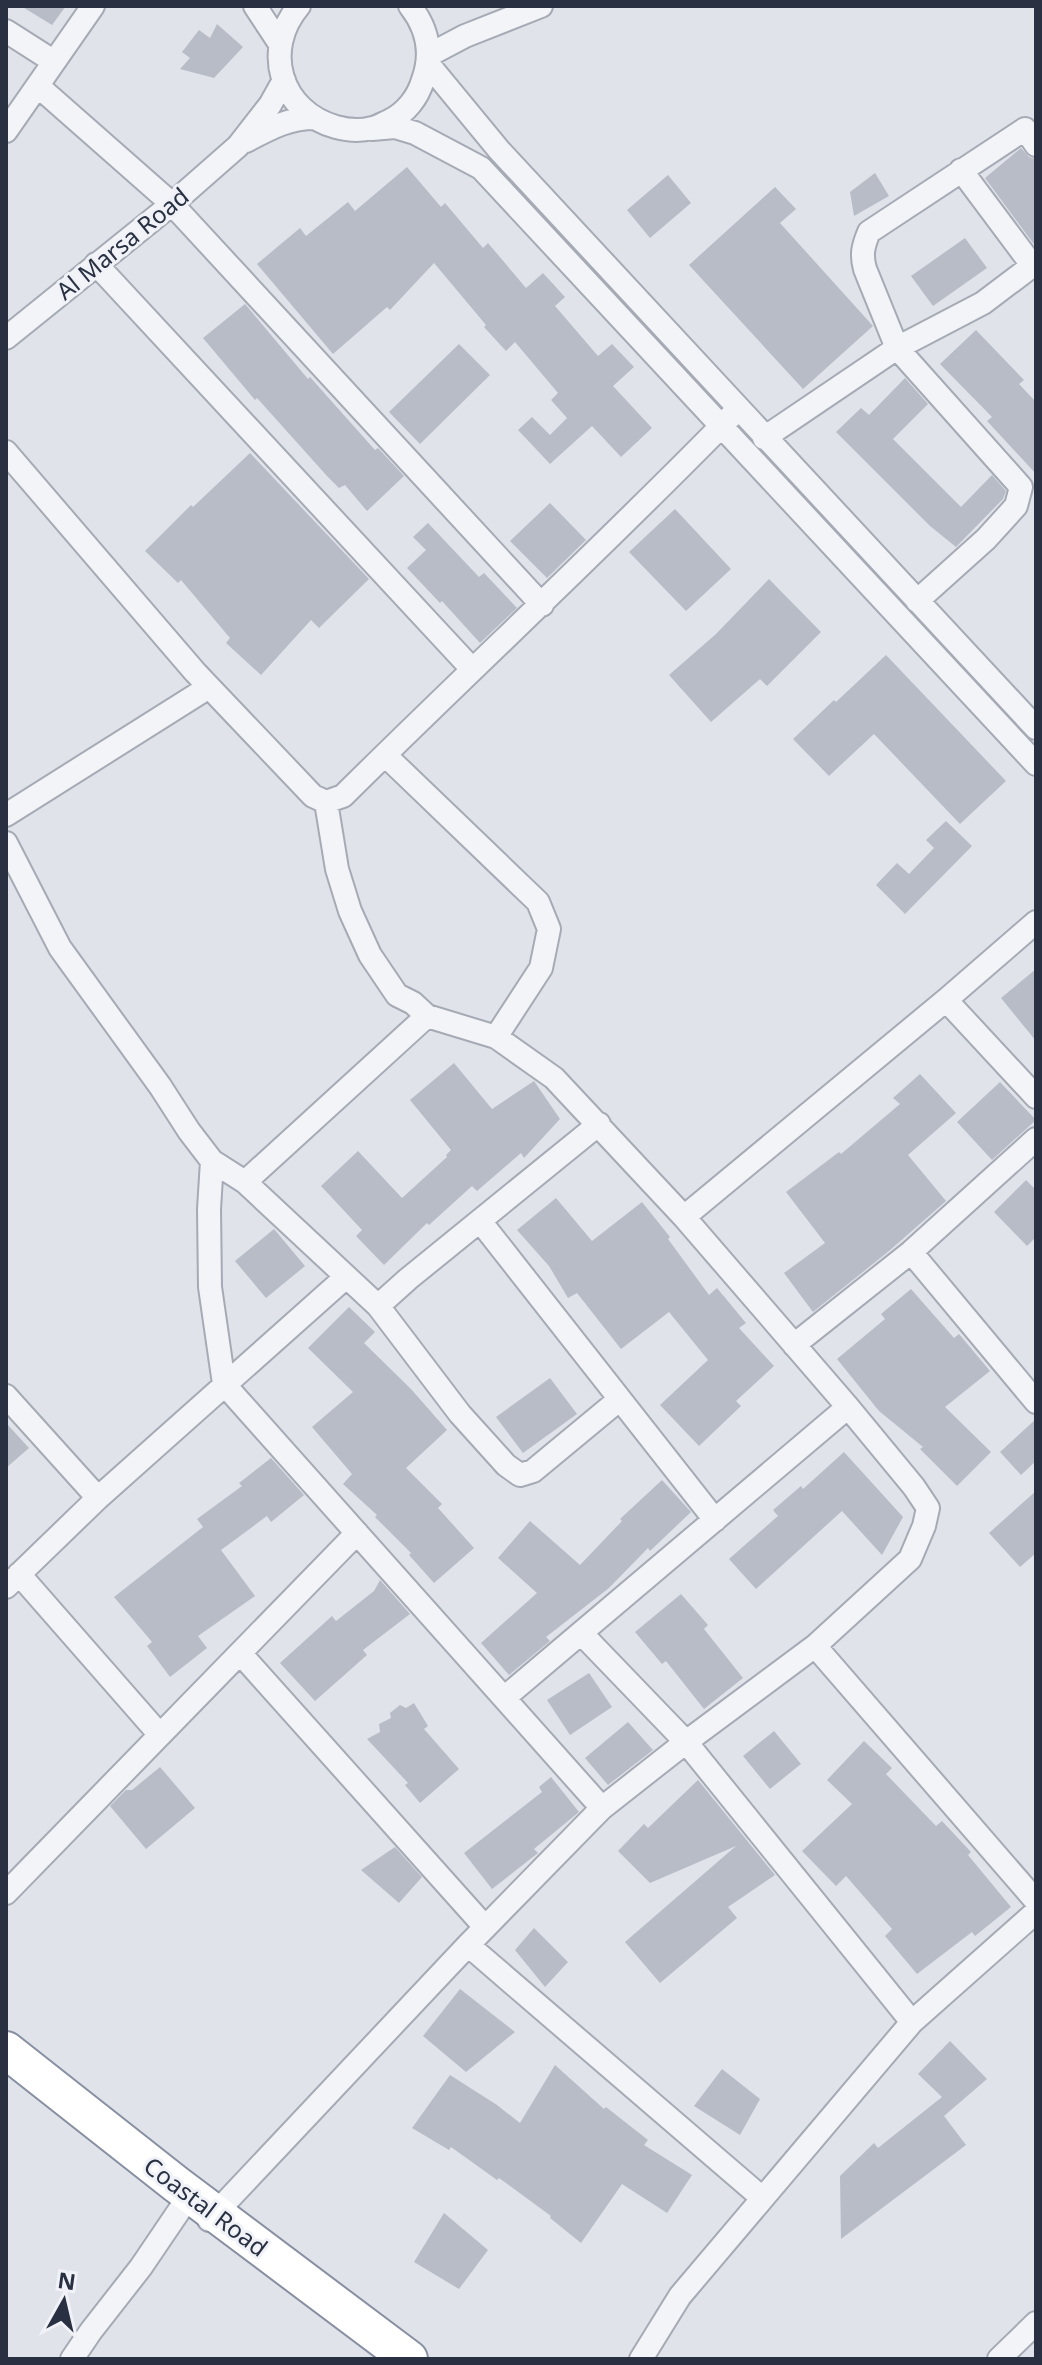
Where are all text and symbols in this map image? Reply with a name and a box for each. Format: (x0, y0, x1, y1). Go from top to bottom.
street label: Al Marsa Road (49, 179, 195, 307)
street label: Coastal Road (137, 2149, 275, 2263)
north arrow (24, 2261, 104, 2341)
text: N (56, 2264, 78, 2296)

